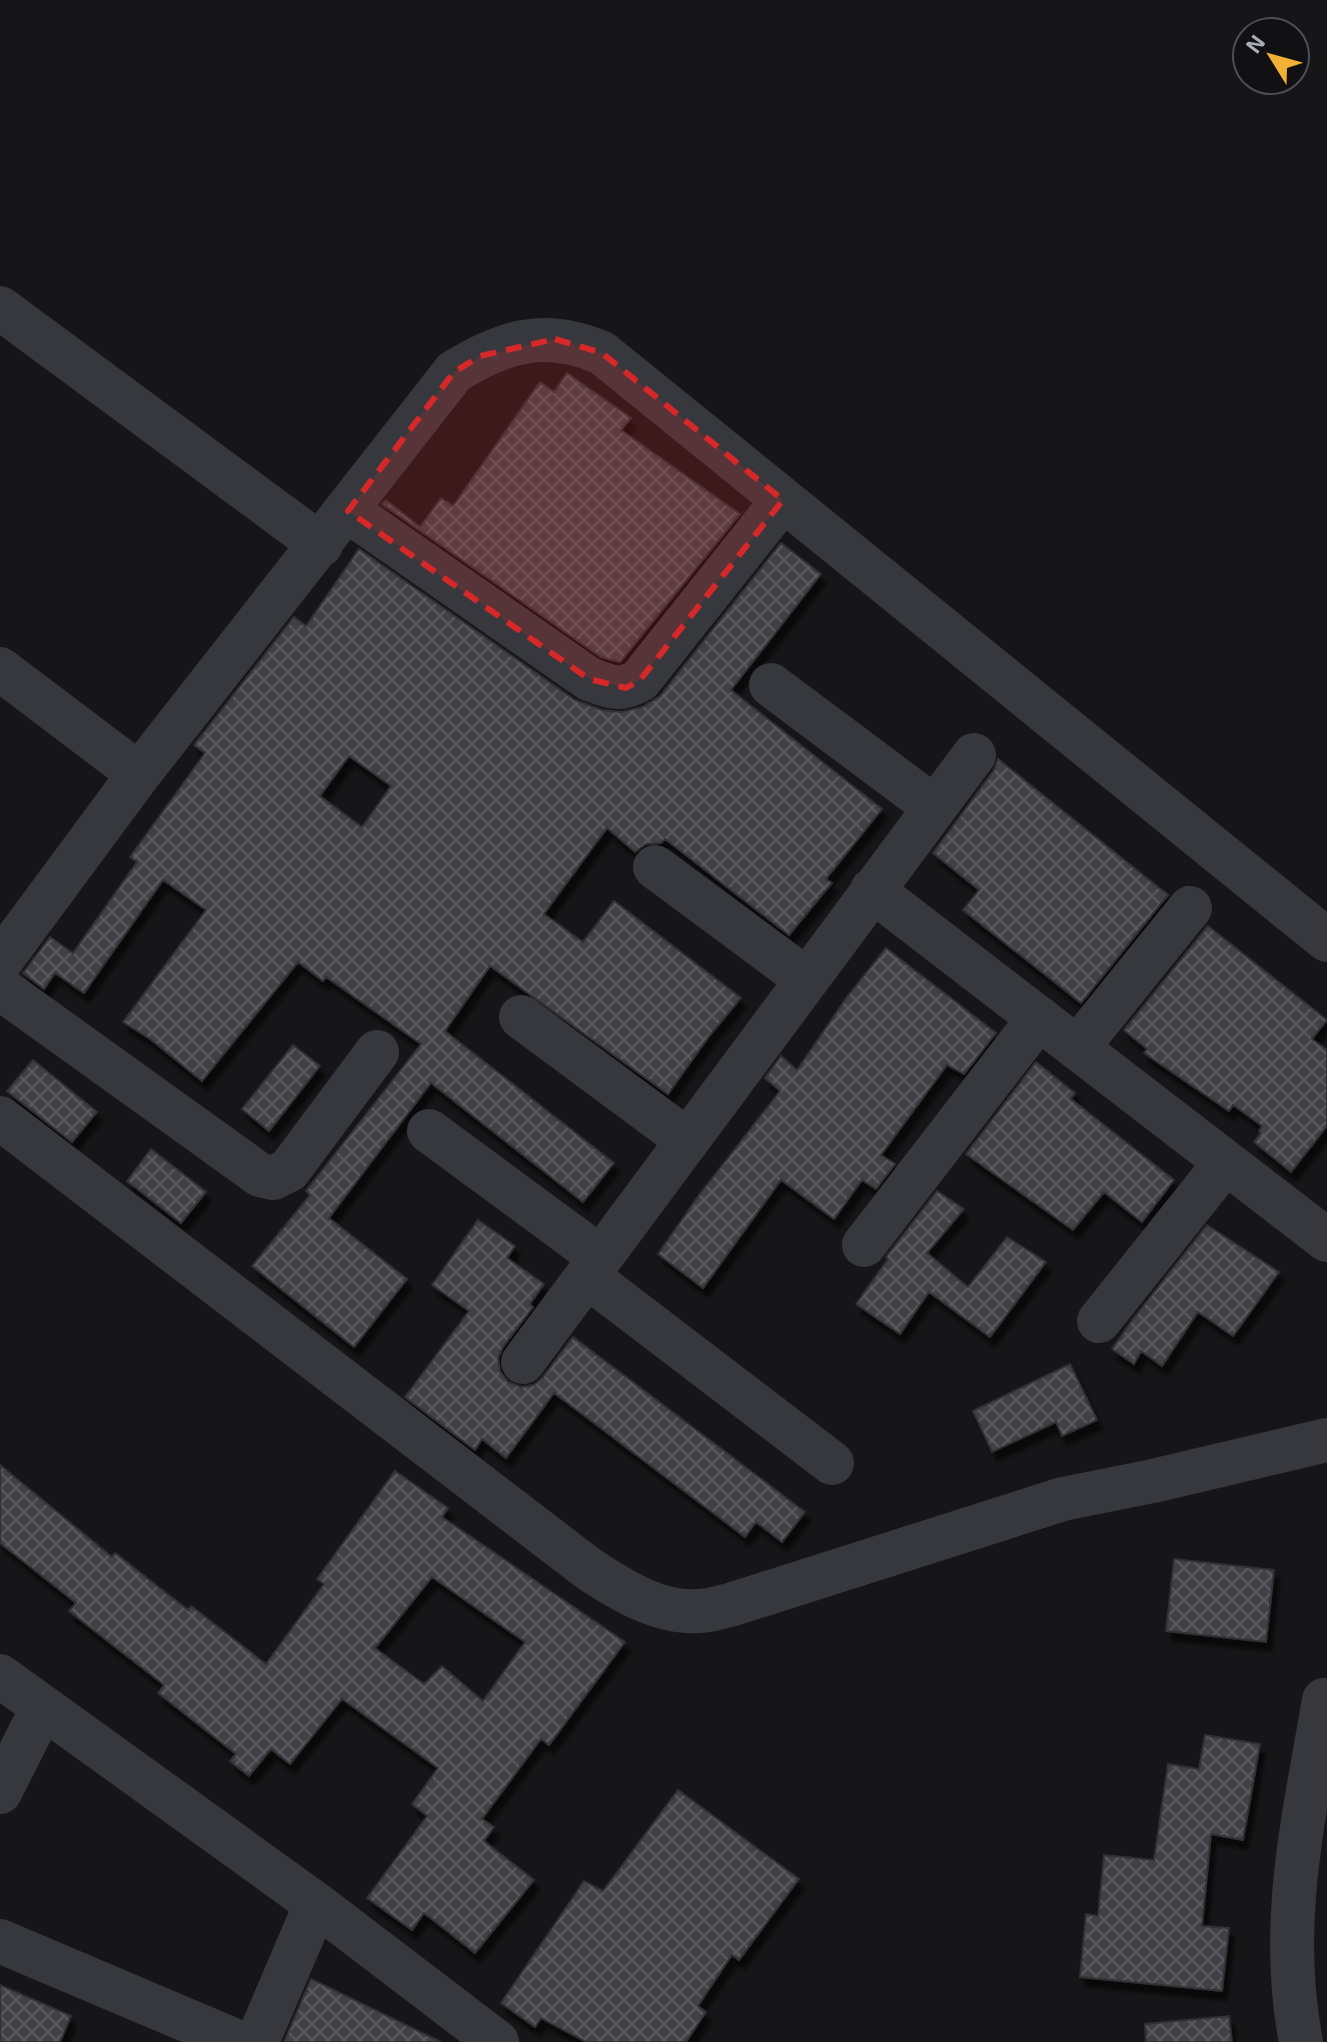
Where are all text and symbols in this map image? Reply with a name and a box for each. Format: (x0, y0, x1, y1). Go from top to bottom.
north arrow (1231, 16, 1311, 96)
text: N (1239, 29, 1269, 58)

